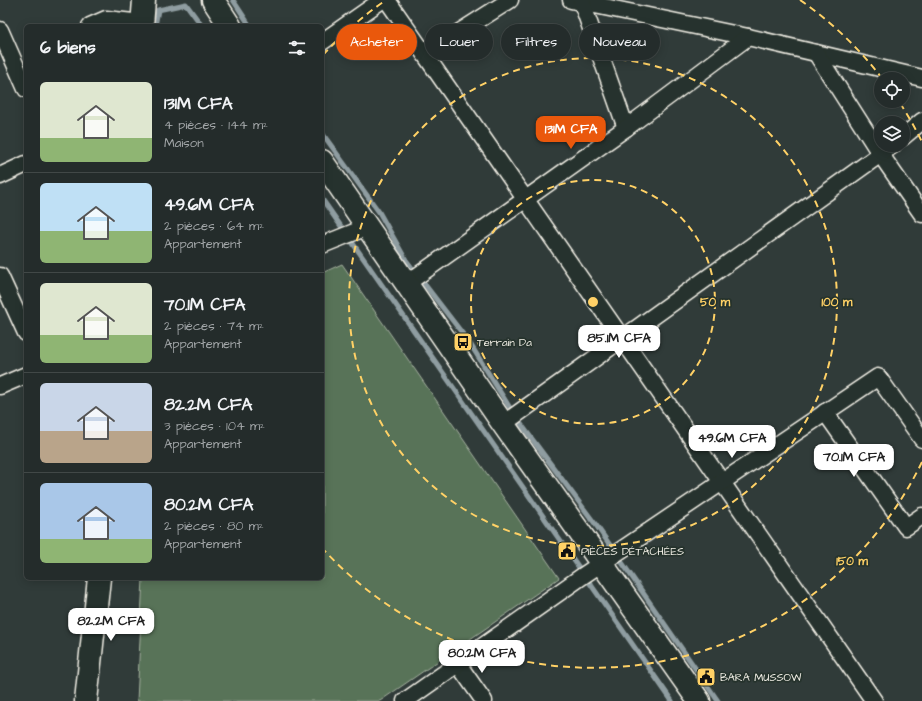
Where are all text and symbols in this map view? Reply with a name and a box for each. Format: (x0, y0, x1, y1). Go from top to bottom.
chip: Acheter (336, 24, 417, 60)
chip: Louer (425, 24, 493, 60)
chip: Filtres (501, 24, 571, 60)
chip: Nouveau (579, 24, 660, 60)
text: 6 biens (40, 36, 96, 60)
icon: filters (286, 37, 308, 59)
map controls (874, 72, 910, 152)
button: locate (874, 72, 910, 108)
text: 131M CFA (164, 92, 233, 116)
icon: home (72, 98, 120, 146)
text: 4 pièces · 144 m² (164, 116, 268, 134)
pin: 131M CFA (530, 116, 612, 150)
button: layers (874, 116, 910, 152)
text: 131M CFA (545, 120, 597, 138)
text: Maison (164, 134, 204, 152)
text: 49.6M CFA (164, 193, 254, 217)
icon: home (72, 199, 120, 247)
text: 2 pièces · 64 m² (164, 217, 264, 235)
text: Appartement (164, 235, 242, 253)
text: 70.1M CFA (164, 293, 245, 317)
text: 50 m (700, 294, 731, 311)
text: 100 m (822, 294, 853, 311)
centre of rings (586, 295, 600, 309)
icon: home (72, 299, 120, 347)
text: 2 pièces · 74 m² (164, 317, 264, 335)
pin: 85.1M CFA (573, 325, 665, 359)
text: 85.1M CFA (587, 329, 651, 347)
bus stop icon: Terrain Da (452, 331, 474, 353)
text: Appartement (164, 335, 242, 353)
place label: Terrain Da (477, 335, 532, 350)
text: 82.2M CFA (164, 393, 252, 417)
icon: home (72, 399, 120, 447)
text: 3 pièces · 104 m² (164, 417, 265, 435)
pin: 49.6M CFA (686, 425, 778, 459)
text: 49.6M CFA (698, 429, 766, 447)
text: Appartement (164, 435, 242, 453)
pin: 70.1M CFA (808, 444, 900, 478)
text: 70.1M CFA (823, 448, 885, 466)
text: 80.2M CFA (164, 493, 253, 517)
icon: home (72, 499, 120, 547)
text: 2 pièces · 80 m² (164, 517, 264, 535)
text: Appartement (164, 535, 242, 553)
public building icon: PIÈCES DÉTACHÉES (556, 540, 578, 562)
place label: PIÈCES DÉTACHÉES (581, 544, 684, 559)
text: 150 m (836, 553, 869, 570)
pin: 82.2M CFA (65, 608, 157, 642)
text: 82.2M CFA (77, 612, 145, 630)
pin: 80.2M CFA (436, 640, 528, 674)
text: 80.2M CFA (448, 644, 516, 662)
public building icon: BARA MUSSOW (695, 666, 717, 688)
place label: BARA MUSSOW (720, 670, 802, 685)

